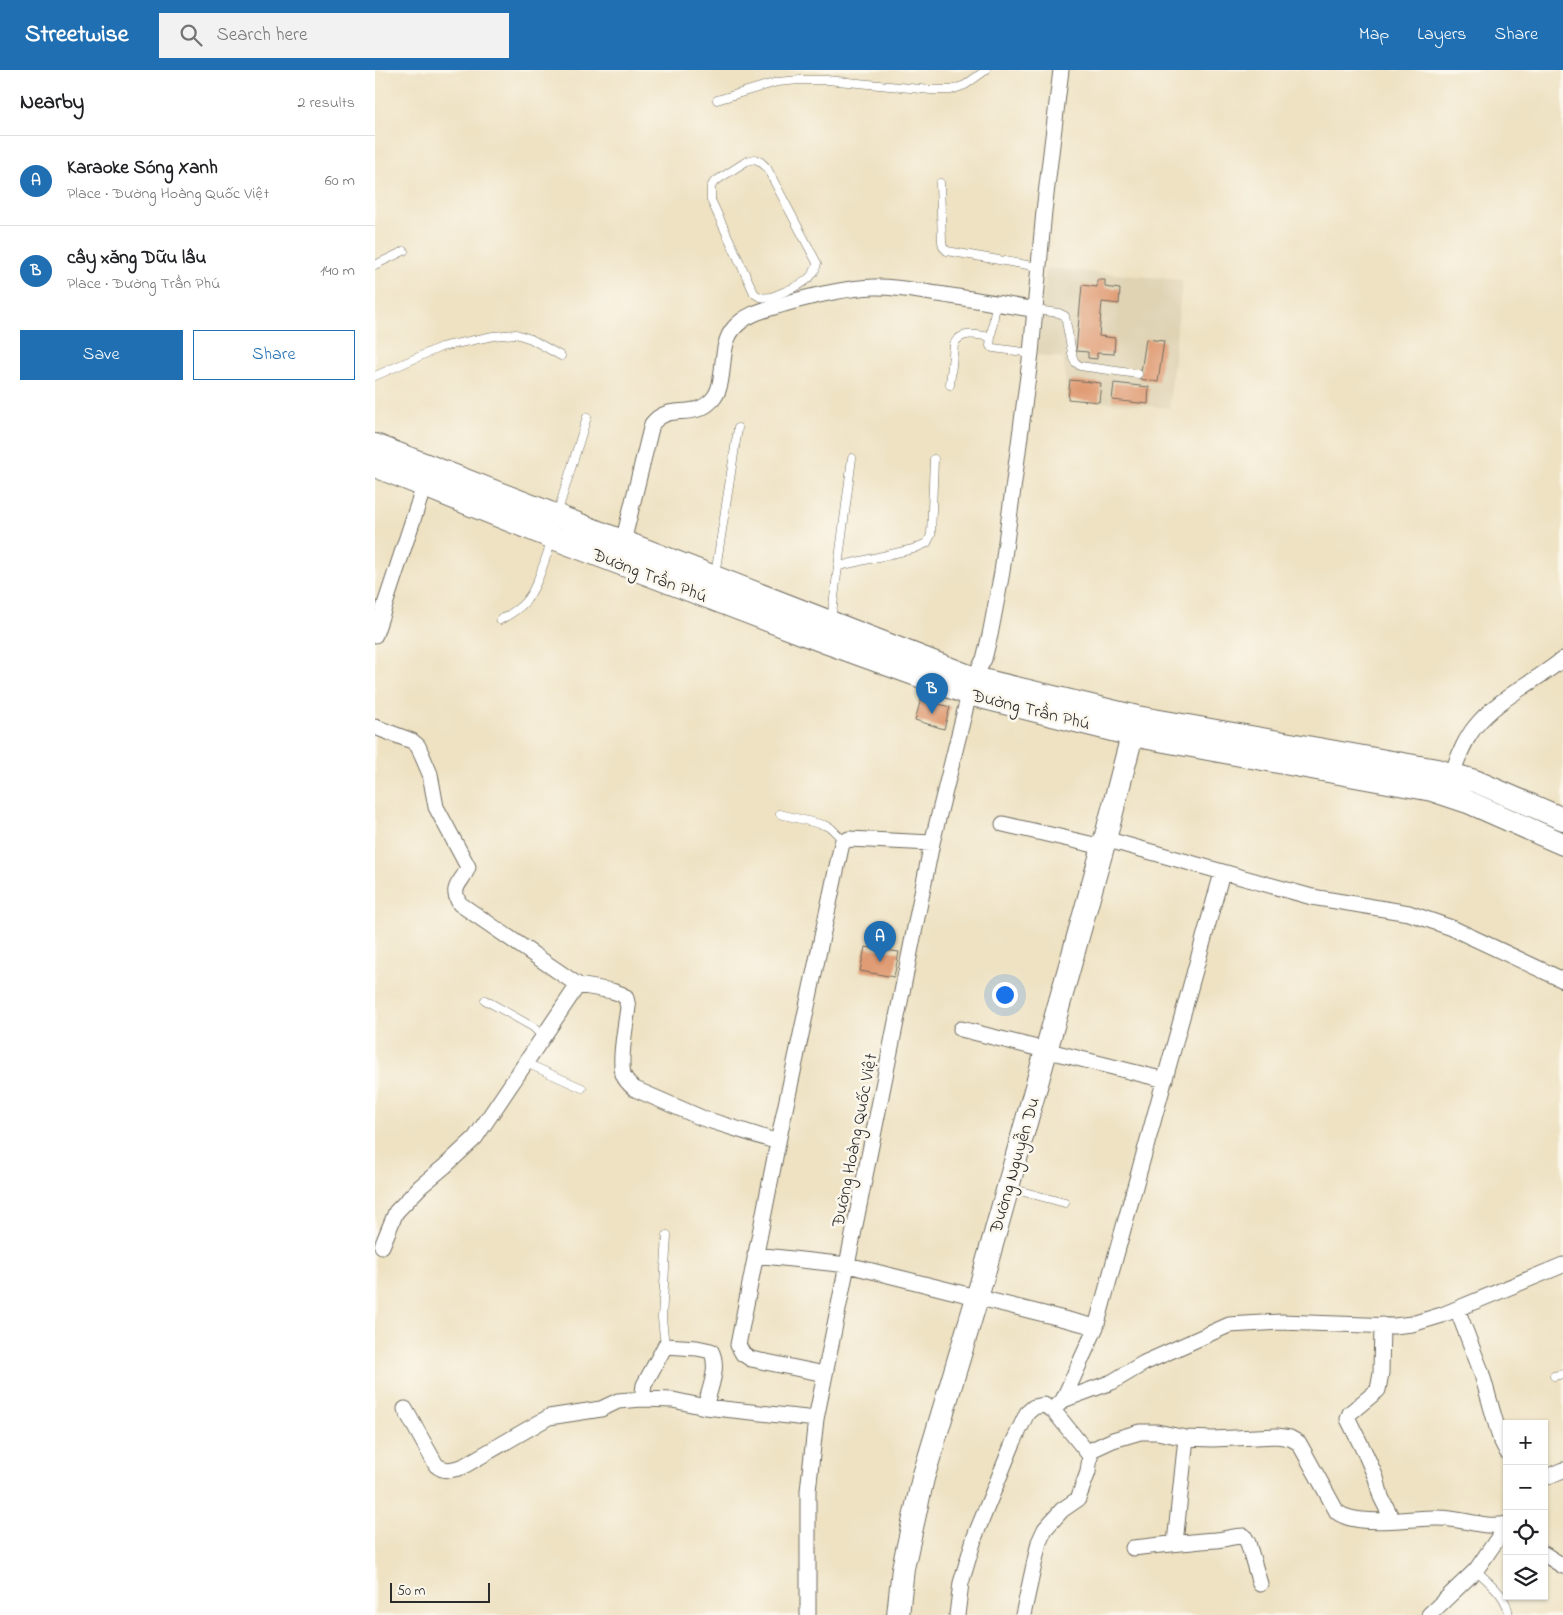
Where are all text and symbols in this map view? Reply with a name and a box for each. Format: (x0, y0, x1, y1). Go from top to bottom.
search box (159, 13, 509, 58)
text: Streetwise (25, 18, 129, 53)
icon: search (177, 21, 205, 49)
text: Search here (217, 22, 308, 49)
text: Map (1359, 22, 1389, 48)
text: Layers (1417, 22, 1467, 48)
text: Share (1495, 22, 1538, 48)
text: Nearby (20, 88, 84, 118)
text: 2 results (297, 91, 355, 115)
text: Karaoke Sóng Xanh (67, 155, 218, 182)
text: A (31, 169, 41, 193)
text: 60 m (325, 169, 355, 193)
text: Place · Đường Hoàng Quốc Việt (67, 182, 269, 206)
text: cây xăng Dữu lâu (67, 245, 206, 272)
text: B (31, 259, 41, 283)
text: 140 m (320, 259, 355, 283)
text: Place · Đường Trần Phú (67, 272, 220, 296)
button: Save (20, 330, 183, 380)
button: Share (193, 330, 355, 380)
street label: Đường Trần Phú (587, 543, 711, 612)
pin: B (916, 673, 948, 714)
street label: Đường Trần Phú (967, 683, 1093, 739)
pin: A (864, 921, 896, 962)
your location (992, 982, 1018, 1008)
street label: Đường Hoàng Quốc Việt (826, 1051, 887, 1231)
street label: Đường Nguyễn Du (984, 1095, 1049, 1238)
map controls (1503, 1420, 1548, 1600)
button: + (1503, 1420, 1548, 1465)
button: − (1503, 1465, 1548, 1510)
button: locate (1503, 1510, 1548, 1555)
button: layers (1503, 1555, 1548, 1600)
scale bar (390, 1580, 490, 1603)
text: 50 m (397, 1581, 425, 1602)

